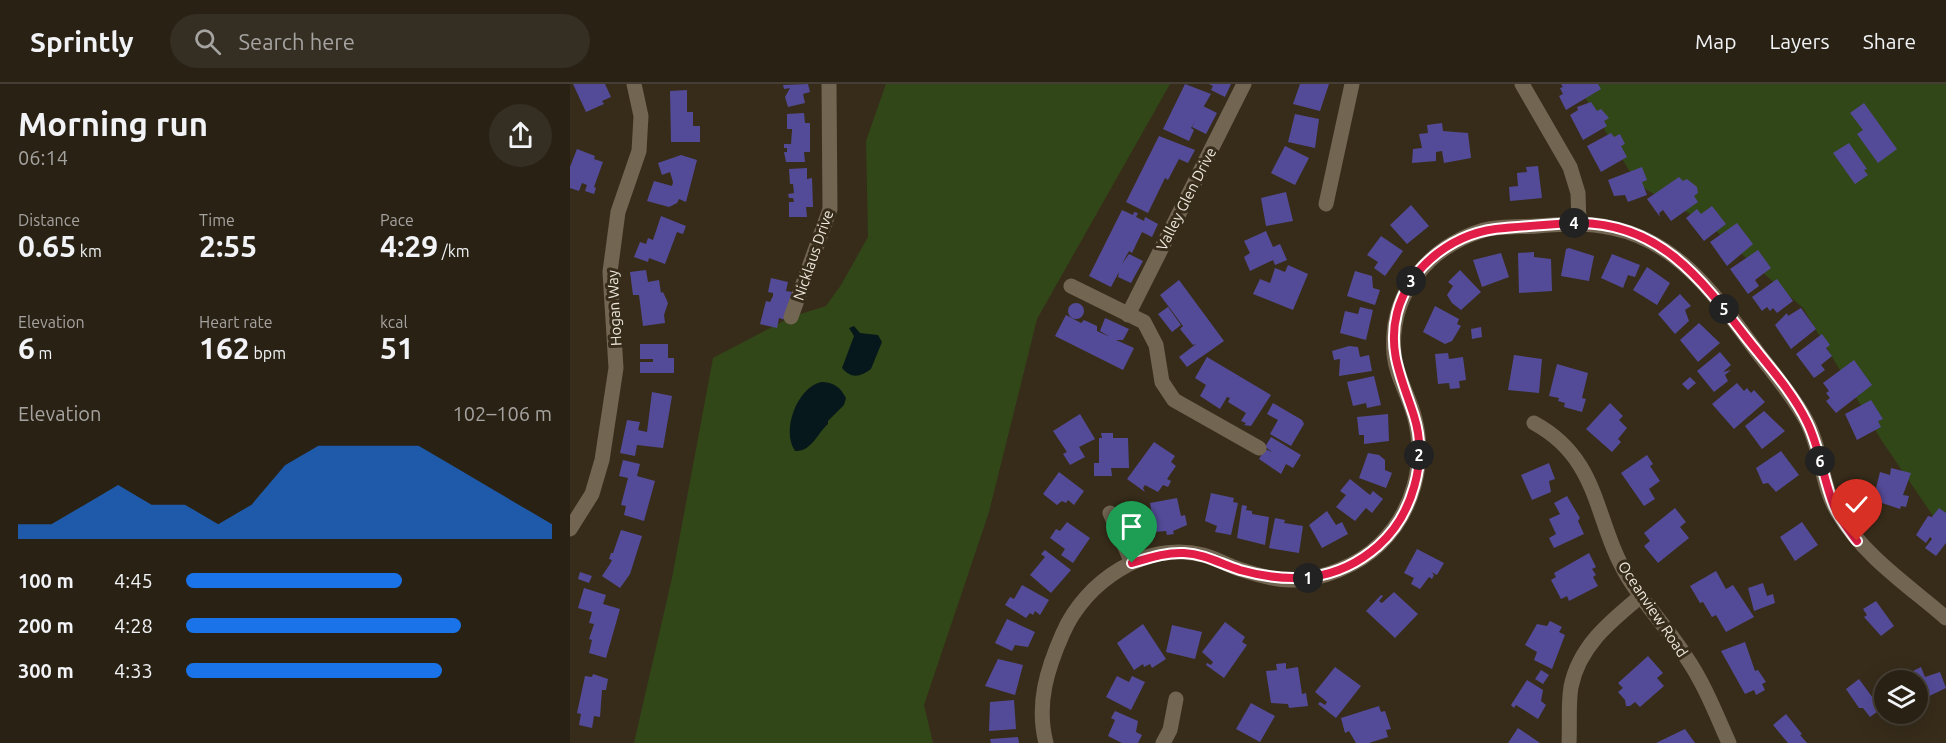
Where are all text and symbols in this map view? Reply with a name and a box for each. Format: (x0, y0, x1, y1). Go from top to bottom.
search box (170, 14, 590, 68)
icon: search (191, 25, 224, 58)
text: Sprintly (30, 26, 134, 57)
text: Search here (239, 29, 355, 54)
text: Map (1695, 29, 1736, 53)
text: Layers (1769, 29, 1830, 53)
text: Share (1863, 29, 1916, 53)
button: share (489, 104, 552, 167)
text: Morning run (18, 105, 208, 142)
street label: Valley Glen Drive (1153, 145, 1219, 253)
text: 06:14 (18, 146, 68, 169)
street label: Nicklaus Drive (790, 208, 836, 302)
pin: 4 (1559, 208, 1589, 238)
text: Distance (18, 211, 80, 229)
text: Time (199, 211, 235, 229)
text: Pace (380, 211, 414, 229)
text: 4 (1569, 214, 1579, 232)
text: 0.65 (18, 229, 76, 263)
text: 2:55 (199, 229, 257, 263)
text: 4:29 (380, 229, 438, 263)
text: km (76, 242, 102, 260)
text: /km (438, 242, 470, 260)
pin: 3 (1396, 266, 1426, 296)
street label: Hogan Way (604, 270, 624, 346)
text: 3 (1406, 272, 1416, 290)
pin: 5 (1709, 294, 1739, 324)
text: 5 (1719, 300, 1729, 318)
text: Elevation (18, 313, 85, 331)
text: Heart rate (199, 313, 273, 331)
text: kcal (380, 313, 408, 331)
text: 6 (18, 331, 35, 365)
text: 162 (199, 331, 250, 365)
text: 51 (380, 331, 414, 365)
text: m (35, 344, 52, 362)
text: bpm (250, 344, 286, 362)
text: Elevation (18, 402, 101, 425)
text: 102–106 m (453, 402, 552, 425)
pin: 2 (1404, 440, 1434, 470)
text: 2 (1414, 446, 1424, 464)
pin: 6 (1805, 446, 1835, 476)
text: 6 (1815, 452, 1825, 470)
pin (1831, 479, 1882, 541)
icon: check (1840, 488, 1873, 521)
pin (1106, 501, 1157, 563)
icon: arrive (1115, 510, 1148, 543)
street label: Oceanview Road (1615, 558, 1691, 660)
pin: 1 (1293, 563, 1323, 593)
text: 100 m (18, 569, 74, 592)
text: 4:45 (114, 569, 153, 592)
text: 1 (1303, 569, 1313, 587)
text: 200 m (18, 614, 74, 637)
text: 4:28 (114, 614, 153, 637)
text: 300 m (18, 659, 74, 682)
text: 4:33 (114, 659, 153, 682)
map controls (1874, 670, 1928, 724)
button: layers (1874, 670, 1928, 724)

